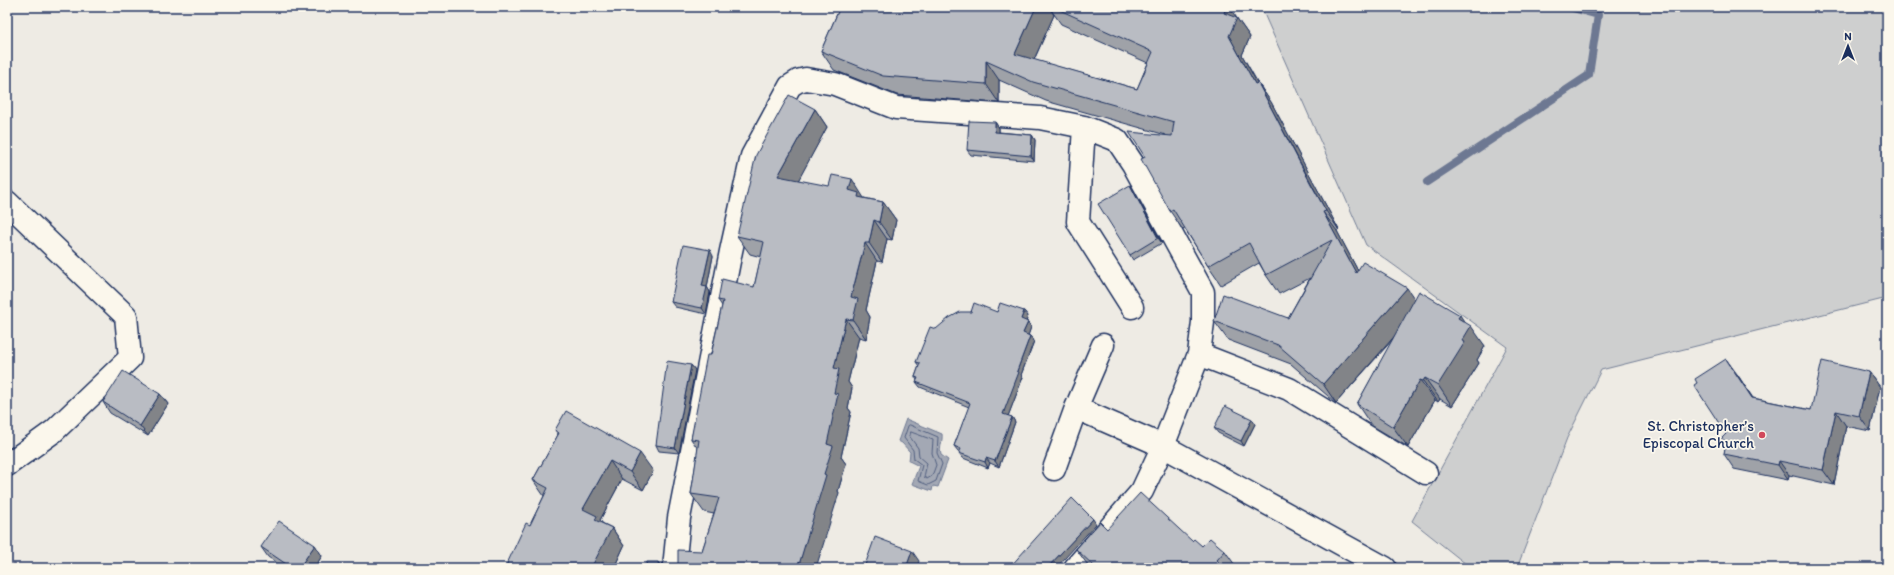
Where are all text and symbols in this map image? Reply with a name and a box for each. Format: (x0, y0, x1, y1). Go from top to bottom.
north arrow (1828, 26, 1868, 66)
text: N (1844, 30, 1852, 43)
place label: St. Christopher’s Episcopal Church (1643, 417, 1754, 452)
marker: St. Christopher’s Episcopal Church (1757, 430, 1767, 440)

